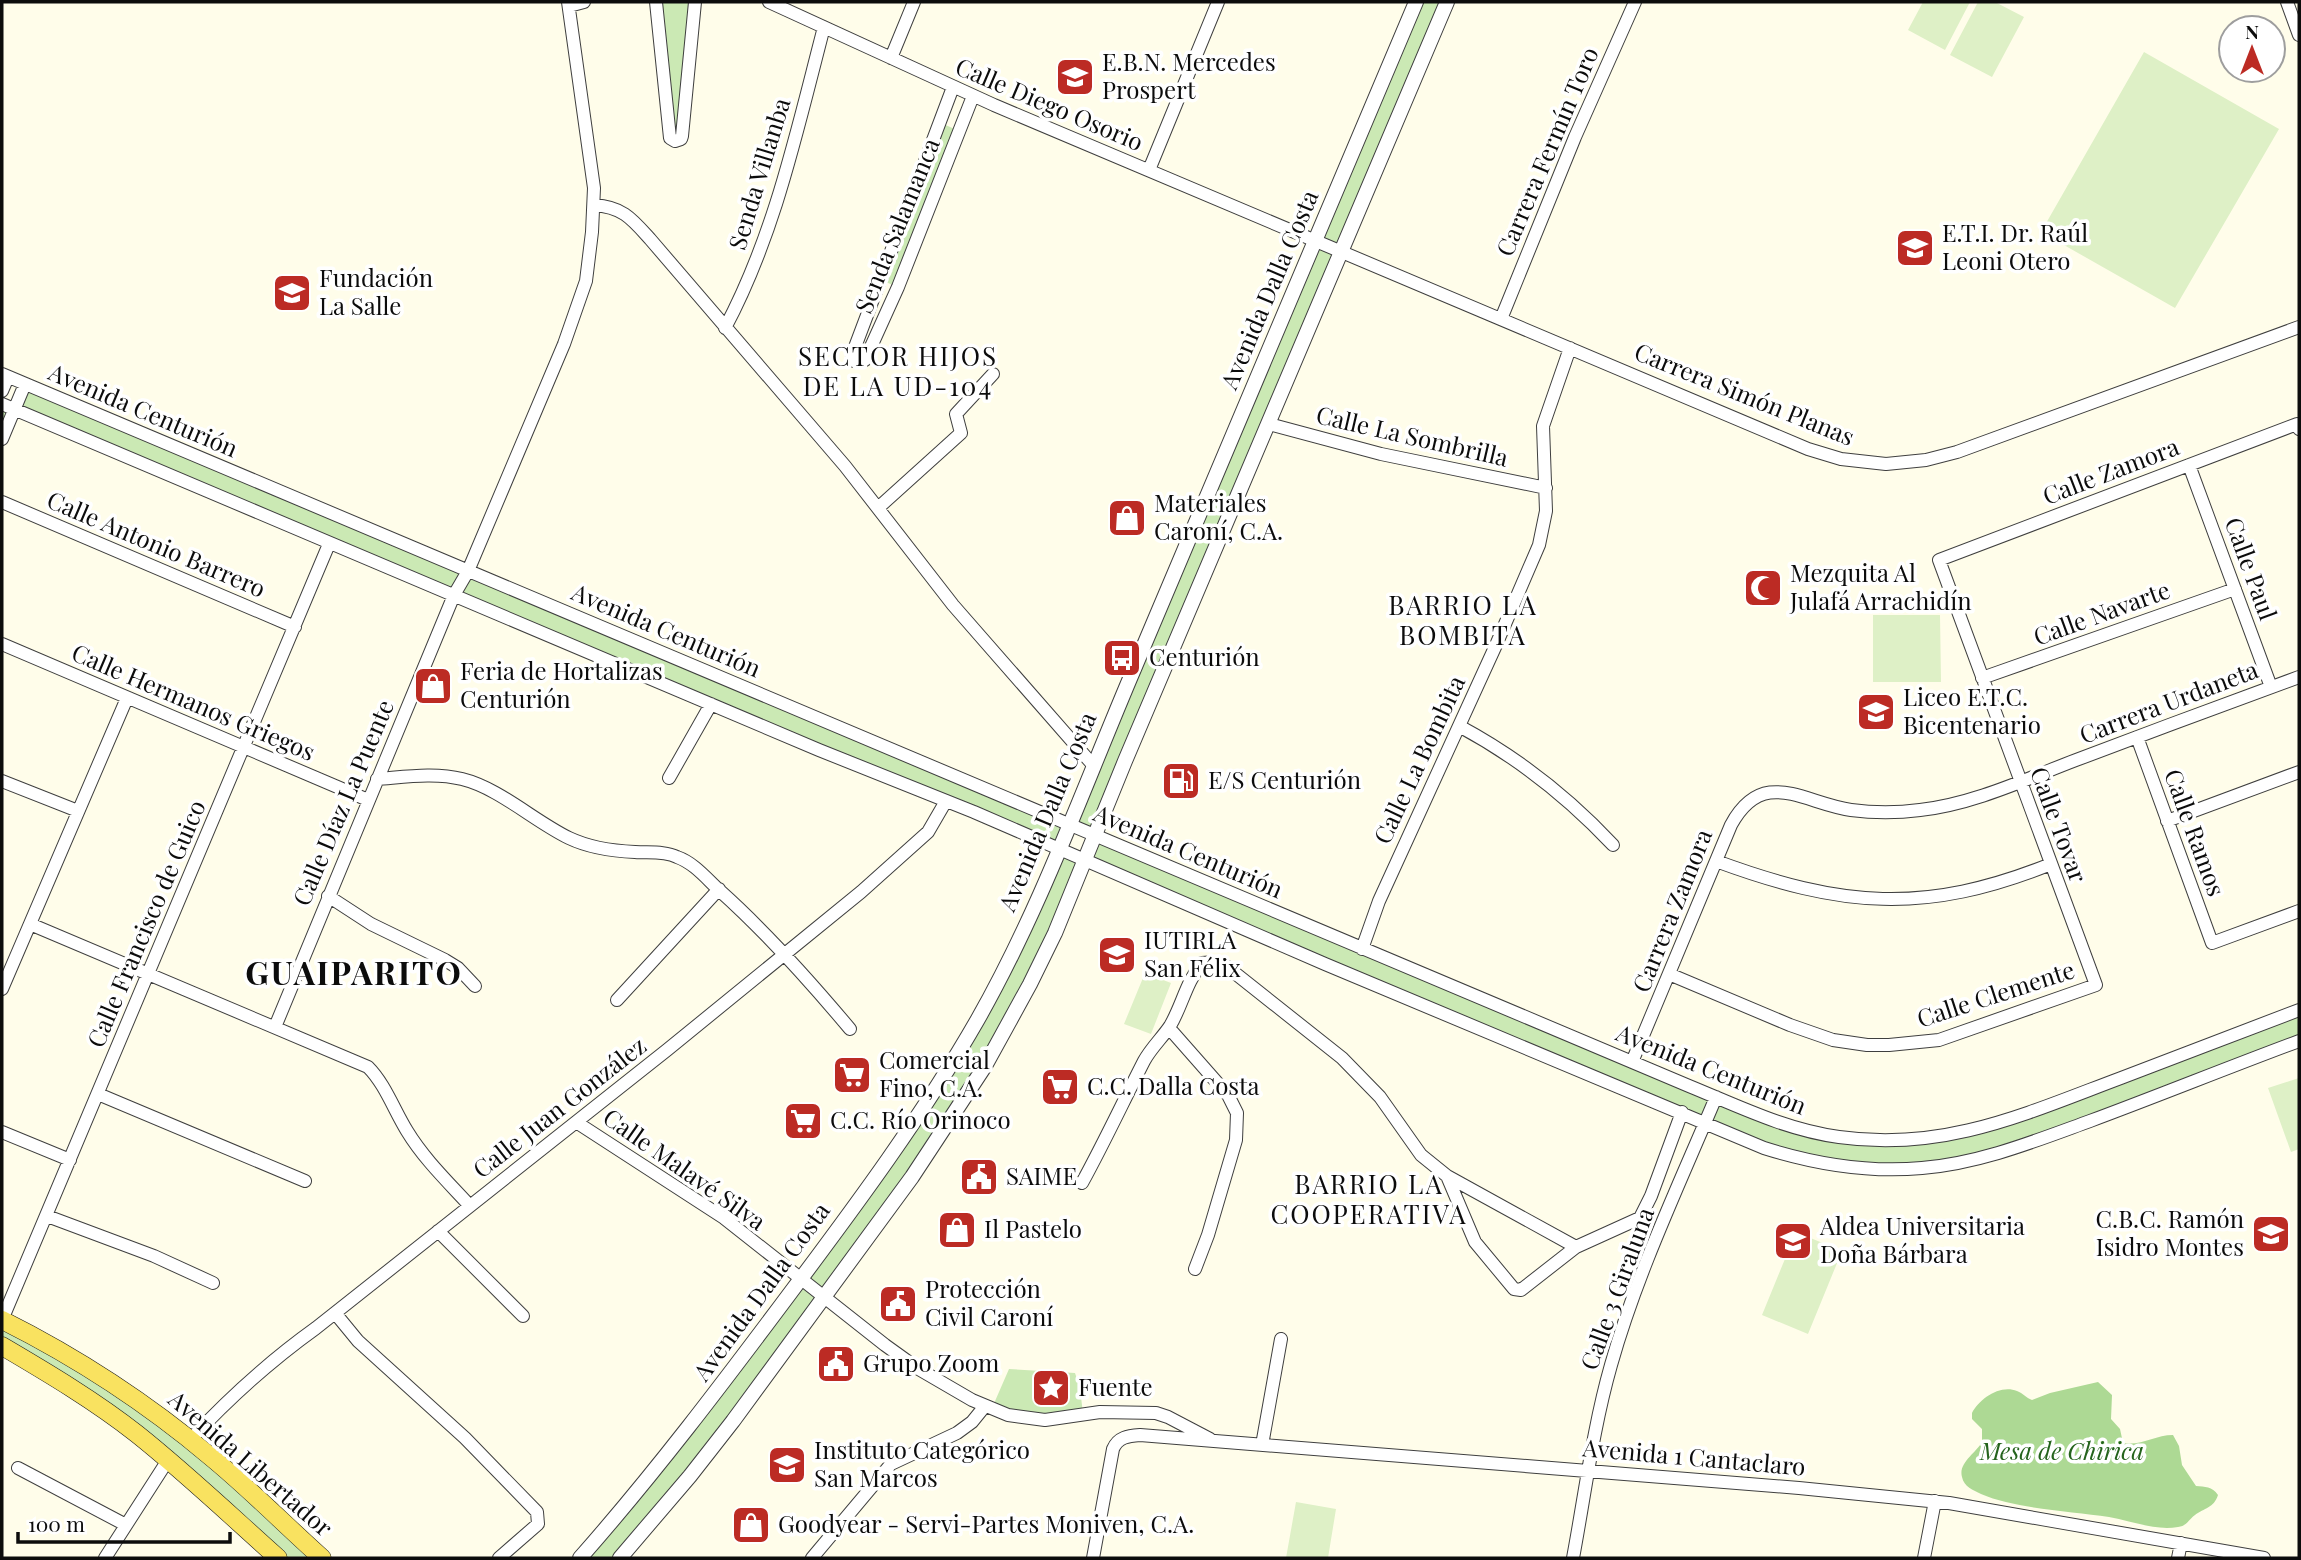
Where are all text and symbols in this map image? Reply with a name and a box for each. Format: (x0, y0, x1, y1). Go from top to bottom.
north arrow (2217, 14, 2287, 84)
text: N (2245, 18, 2259, 44)
street label: Carrera Fermín Toro (1488, 42, 1605, 261)
place label: E.B.N. Mercedes Prospert (1102, 45, 1276, 105)
street label: Calle Diego Osorio (951, 49, 1148, 157)
school or university icon: E.B.N. Mercedes Prospert (1054, 56, 1096, 98)
street label: Senda Villanba (720, 94, 796, 253)
street label: Senda Salamanca (846, 133, 946, 317)
street label: Avenida Dalla Costa (1211, 185, 1325, 394)
place label: E.T.I. Dr. Raúl Leoni Otero (1942, 216, 2088, 276)
school or university icon: E.T.I. Dr. Raúl Leoni Otero (1894, 227, 1936, 269)
place label: Fundación La Salle (319, 261, 433, 321)
school or university icon: Fundación La Salle (271, 272, 313, 314)
street label: Carrera Simón Planas (1630, 334, 1859, 452)
district label: SECTOR HIJOS DE LA UD-104 (798, 338, 998, 403)
street label: Avenida Centurión (43, 355, 243, 463)
street label: Calle La Sombrilla (1313, 397, 1512, 473)
street label: Calle Zamora (2038, 429, 2183, 511)
street label: Calle Antonio Barrero (43, 483, 271, 604)
place label: Materiales Caroní, C.A. (1154, 486, 1283, 546)
shop icon: Materiales Caroní, C.A. (1106, 497, 1148, 539)
street label: Calle Paul (2219, 513, 2285, 624)
place label: Mezquita Al Julafá Arrachidín (1789, 556, 1972, 616)
mosque icon: Mezquita Al Julafá Arrachidín (1742, 567, 1784, 609)
street label: Calle Navarte (2029, 573, 2174, 652)
street label: Avenida Centurión (566, 575, 766, 683)
district label: BARRIO LA BOMBITA (1388, 587, 1538, 652)
street label: Calle Hermanos Griegos (67, 635, 320, 767)
bus stop icon: Centurión (1101, 637, 1143, 679)
place label: Centurión (1149, 640, 1260, 672)
street label: Carrera Urdaneta (2074, 652, 2262, 750)
place label: Feria de Hortalizas Centurión (460, 654, 663, 714)
shop icon: Feria de Hortalizas Centurión (412, 665, 454, 707)
street label: Calle La Bombita (1365, 670, 1471, 848)
place label: Liceo E.T.C. Bicentenario (1903, 680, 2041, 740)
school or university icon: Liceo E.T.C. Bicentenario (1855, 691, 1897, 733)
street label: Calle Díaz La Puente (284, 694, 400, 910)
street label: Avenida Dalla Costa (989, 707, 1103, 916)
fuel station icon: E/S Centurión (1160, 760, 1202, 802)
street label: Calle Tovar (2024, 762, 2096, 887)
place label: E/S Centurión (1208, 763, 1361, 795)
street label: Calle Ramos (2158, 764, 2234, 900)
street label: Calle Francisco de Guico (79, 795, 212, 1052)
street label: Avenida Centurión (1088, 796, 1288, 904)
street label: Carrera Zamora (1624, 824, 1718, 997)
place label: IUTIRLA San Félix (1144, 923, 1241, 983)
school or university icon: IUTIRLA San Félix (1096, 934, 1138, 976)
district label: GUAIPARITO (245, 950, 463, 993)
street label: Calle Clemente (1913, 953, 2078, 1034)
street label: Avenida Centurión (1611, 1015, 1812, 1121)
street label: Calle Juan González (466, 1029, 652, 1184)
place label: Comercial Fino, C.A. (879, 1043, 990, 1103)
supermarket icon: Comercial Fino, C.A. (831, 1054, 873, 1096)
supermarket icon: C.C. Dalla Costa (1039, 1066, 1081, 1108)
place label: C.C. Dalla Costa (1087, 1069, 1260, 1101)
street label: Calle Malavé Silva (598, 1100, 773, 1236)
supermarket icon: C.C. Río Orinoco (782, 1100, 824, 1142)
place label: C.C. Río Orinoco (830, 1103, 1011, 1135)
public building icon: SAIME (958, 1156, 1000, 1198)
place label: SAIME (1006, 1159, 1077, 1191)
district label: BARRIO LA COOPERATIVA (1270, 1166, 1468, 1231)
street label: Avenida Dalla Costa (684, 1195, 836, 1387)
place label: C.B.C. Ramón Isidro Montes (2096, 1202, 2244, 1262)
street label: Calle 3 Giraluna (1572, 1203, 1660, 1374)
shop icon: Il Pastelo (936, 1209, 978, 1251)
place label: Aldea Universitaria Doña Bárbara (1819, 1209, 2025, 1269)
place label: Il Pastelo (984, 1212, 1082, 1244)
school or university icon: C.B.C. Ramón Isidro Montes (2250, 1213, 2292, 1255)
school or university icon: Aldea Universitaria Doña Bárbara (1772, 1220, 1814, 1262)
place label: Protección Civil Caroní (925, 1272, 1053, 1332)
public building icon: Protección Civil Caroní (877, 1283, 919, 1325)
public building icon: Grupo Zoom (815, 1343, 857, 1385)
place label: Grupo Zoom (863, 1346, 999, 1378)
place icon: Fuente (1030, 1367, 1072, 1409)
place label: Fuente (1078, 1370, 1153, 1402)
street label: Avenida Libertador (162, 1382, 340, 1543)
street label: Avenida 1 Cantaclaro (1580, 1430, 1807, 1482)
place label: Instituto Categórico San Marcos (814, 1433, 1030, 1493)
park label: Mesa de Chirica (1979, 1434, 2144, 1466)
school or university icon: Instituto Categórico San Marcos (766, 1444, 808, 1486)
scale bar (18, 1500, 229, 1544)
shop icon: Goodyear - Servi-Partes Moniven, C.A. (730, 1504, 772, 1546)
place label: Goodyear - Servi-Partes Moniven, C.A. (778, 1507, 1194, 1539)
text: 100 m (28, 1509, 85, 1537)

